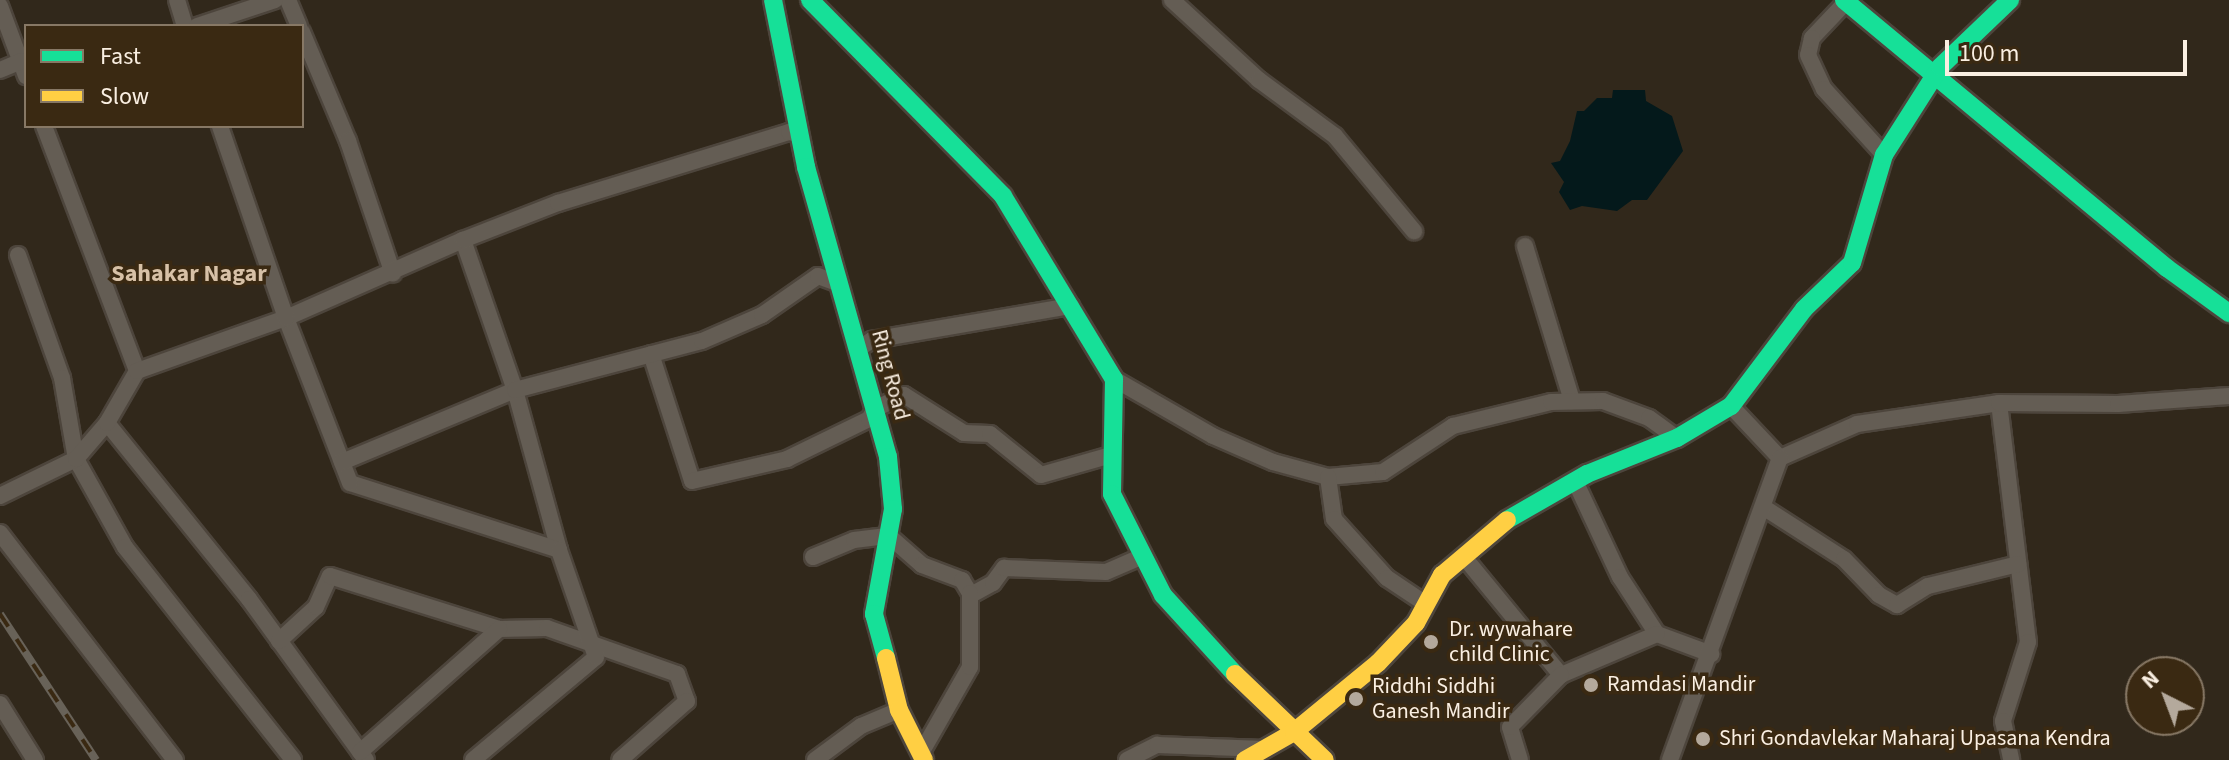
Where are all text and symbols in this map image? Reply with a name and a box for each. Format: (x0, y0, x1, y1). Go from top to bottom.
legend (24, 24, 304, 128)
scale bar (1949, 24, 2191, 74)
text: 100 m (1959, 36, 2019, 71)
text: Fast (100, 39, 141, 74)
text: Slow (100, 79, 149, 114)
district label: Sahakar Nagar (111, 260, 267, 288)
street label: Ring Road (865, 327, 915, 423)
place label: Dr. wywahare child Clinic (1449, 616, 1573, 668)
marker: Dr. wywahare child Clinic (1420, 631, 1442, 653)
north arrow (2125, 656, 2205, 736)
text: N (2134, 663, 2166, 696)
place label: Ramdasi Mandir (1607, 672, 1755, 698)
place label: Riddhi Siddhi Ganesh Mandir (1372, 673, 1510, 724)
marker: Ramdasi Mandir (1582, 676, 1600, 694)
marker: Riddhi Siddhi Ganesh Mandir (1347, 690, 1365, 708)
place label: Shri Gondavlekar Maharaj Upasana Kendra (1719, 726, 2111, 752)
marker: Shri Gondavlekar Maharaj Upasana Kendra (1694, 730, 1712, 748)

